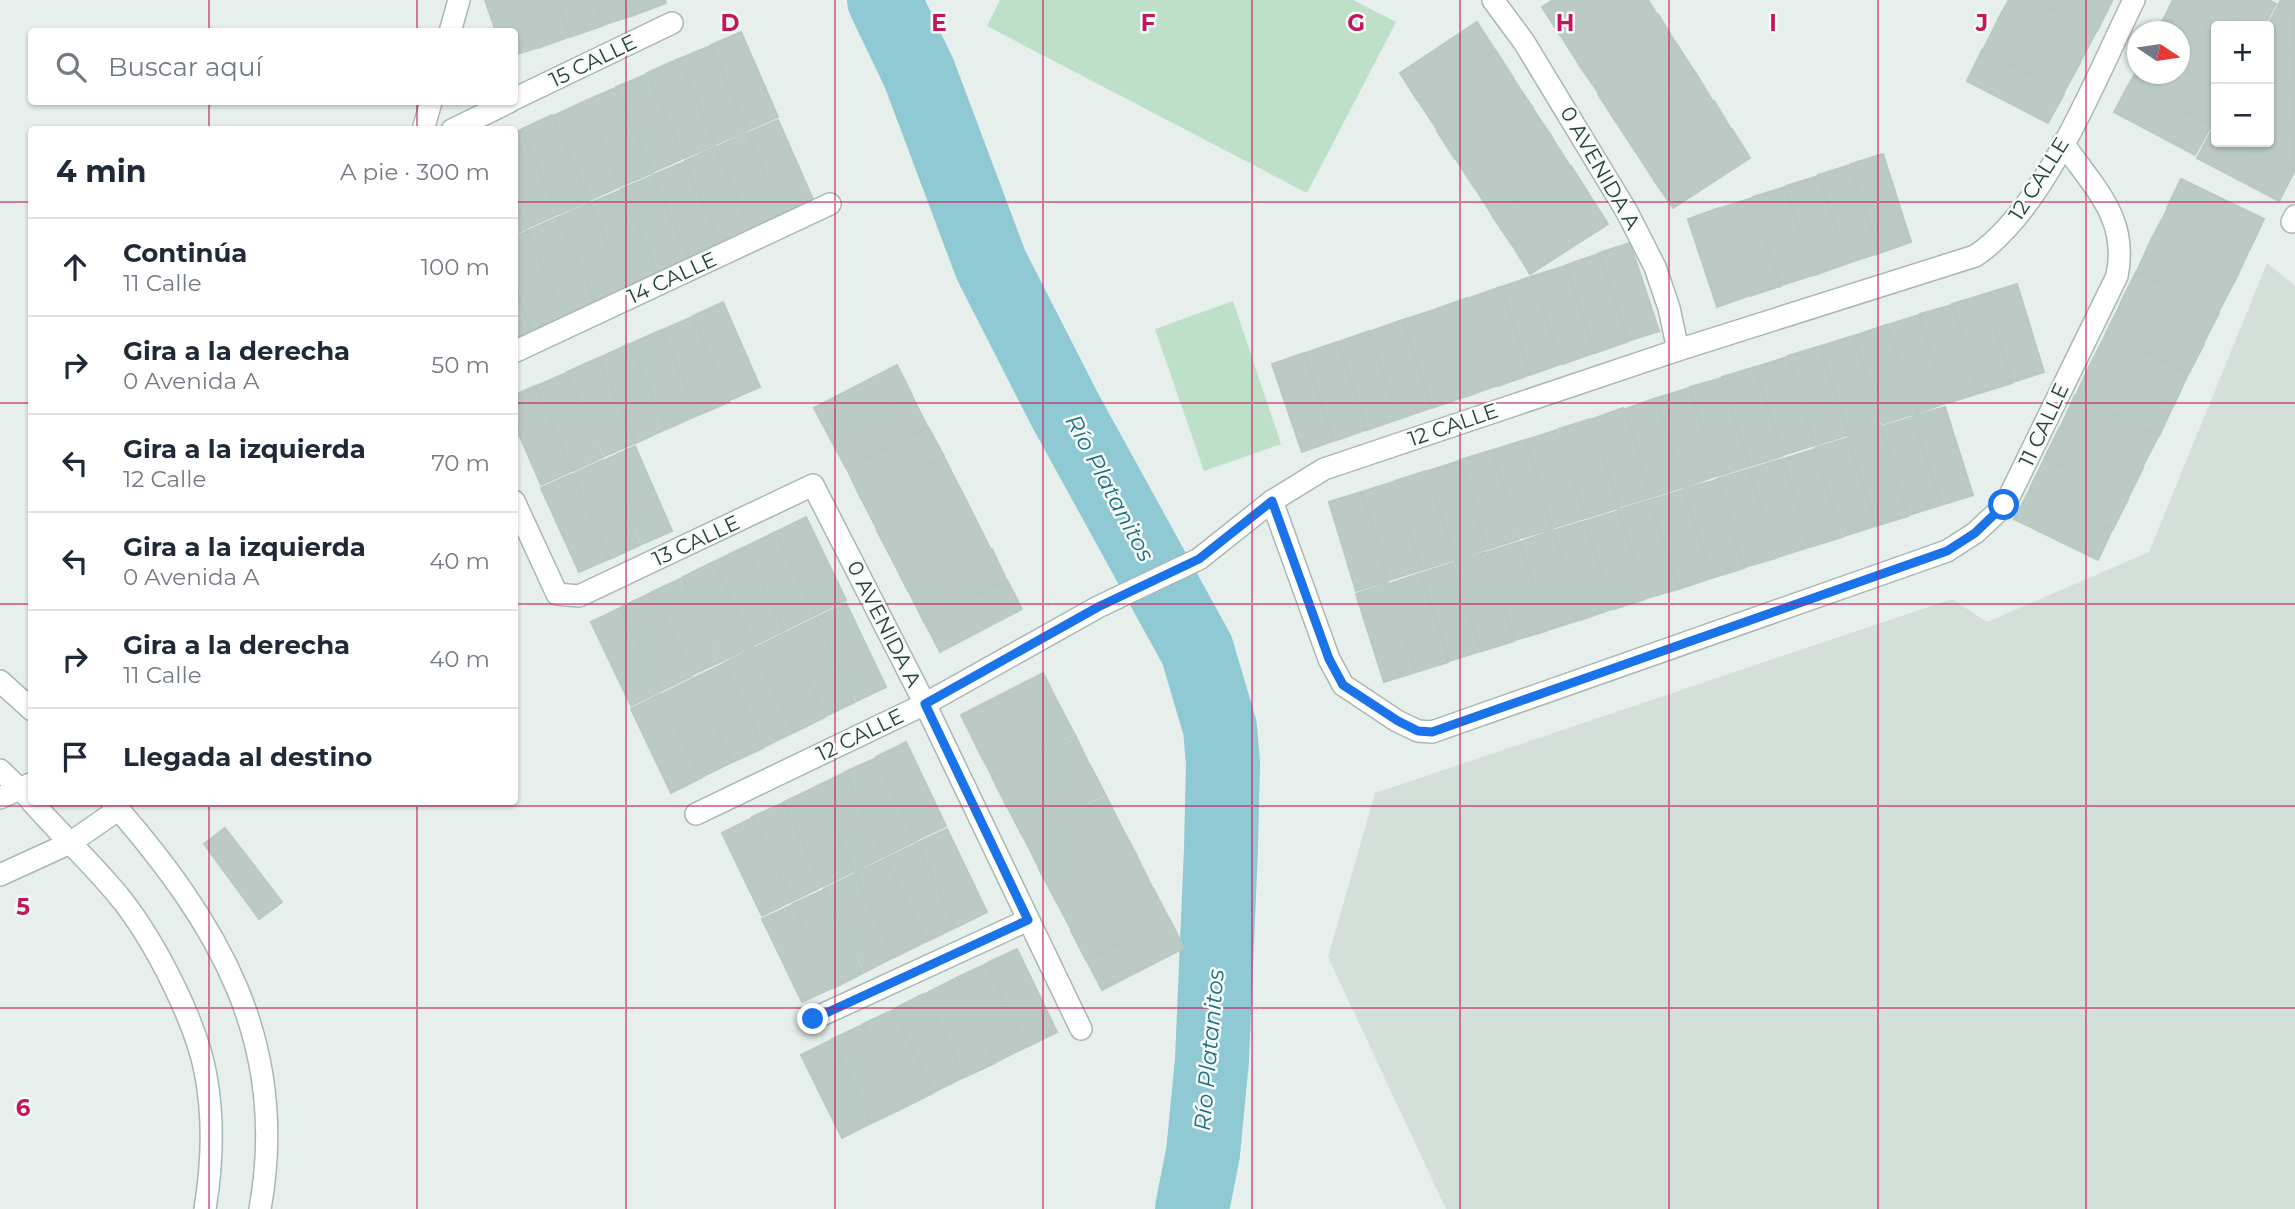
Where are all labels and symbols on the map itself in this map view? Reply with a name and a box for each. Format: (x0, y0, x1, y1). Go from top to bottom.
text: D (721, 9, 740, 37)
text: E (931, 9, 947, 37)
text: F (1141, 9, 1156, 37)
text: G (1347, 9, 1365, 37)
text: H (1556, 9, 1574, 37)
text: I (1769, 9, 1777, 37)
text: J (1975, 9, 1988, 37)
north arrow (2127, 21, 2190, 84)
street label: 15 CALLE (545, 29, 640, 92)
street label: 0 AVENIDA A (1555, 102, 1646, 235)
street label: 12 CALLE (2003, 133, 2074, 225)
street label: 14 CALLE (623, 246, 720, 309)
street label: 11 CALLE (2013, 379, 2074, 470)
street label: 12 CALLE (1405, 398, 1501, 452)
water label: Río Platanitos (1060, 410, 1160, 566)
route start (1988, 489, 2019, 520)
street label: 13 CALLE (648, 510, 743, 572)
street label: 0 AVENIDA A (842, 557, 927, 692)
street label: 12 CALLE (812, 703, 907, 766)
text: 5 (16, 893, 30, 921)
water label: Río Platanitos (1188, 968, 1230, 1132)
route end (797, 1003, 828, 1034)
text: 6 (16, 1094, 31, 1122)

